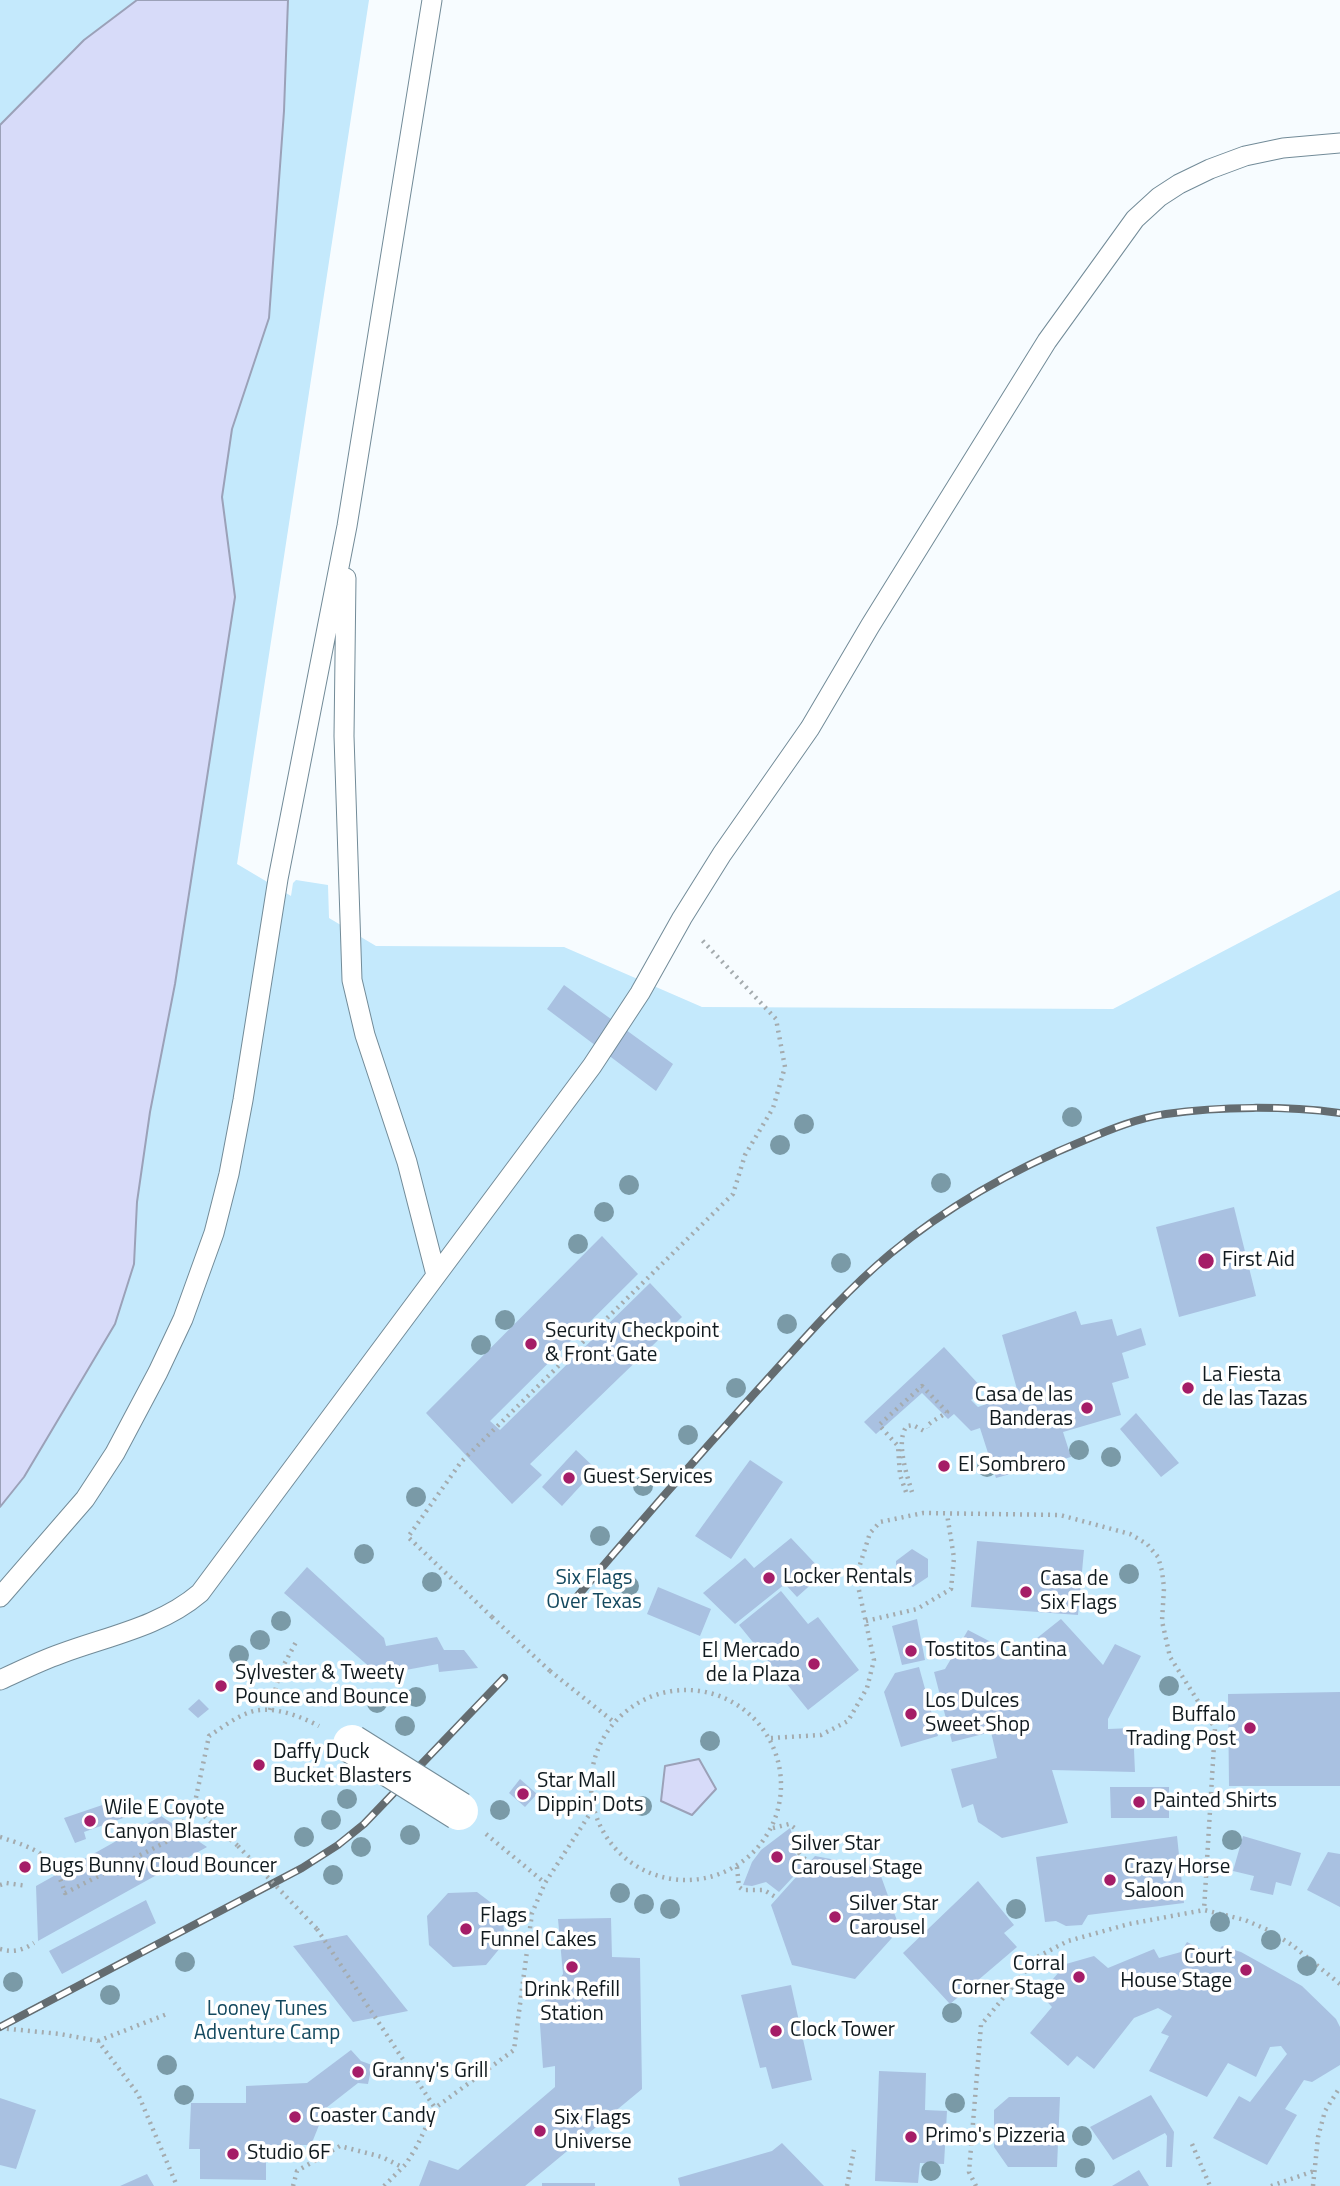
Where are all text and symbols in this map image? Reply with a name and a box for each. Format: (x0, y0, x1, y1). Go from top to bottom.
place label: First Aid (1222, 1248, 1295, 1274)
marker: First Aid (1196, 1251, 1216, 1271)
place label: Security Checkpoint & Front Gate (545, 1319, 719, 1369)
marker: Security Checkpoint & Front Gate (523, 1336, 539, 1352)
place label: La Fiesta de las Tazas (1202, 1363, 1308, 1413)
marker: La Fiesta de las Tazas (1180, 1380, 1196, 1396)
place label: Casa de las Banderas (975, 1383, 1073, 1433)
marker: Casa de las Banderas (1079, 1400, 1095, 1416)
place label: El Sombrero (958, 1453, 1066, 1479)
marker: El Sombrero (936, 1458, 952, 1474)
place label: Guest Services (583, 1465, 713, 1491)
marker: Guest Services (561, 1470, 577, 1486)
place label: Locker Rentals (783, 1565, 913, 1591)
park label: Six Flags Over Texas (546, 1566, 642, 1616)
place label: Casa de Six Flags (1040, 1567, 1117, 1617)
marker: Locker Rentals (761, 1570, 777, 1586)
marker: Casa de Six Flags (1018, 1584, 1034, 1600)
place label: Tostitos Cantina (925, 1638, 1067, 1664)
place label: El Mercado de la Plaza (702, 1639, 800, 1689)
marker: Tostitos Cantina (903, 1643, 919, 1659)
marker: El Mercado de la Plaza (806, 1656, 822, 1672)
place label: Sylvester & Tweety Pounce and Bounce (235, 1661, 409, 1711)
marker: Sylvester & Tweety Pounce and Bounce (213, 1678, 229, 1694)
place label: Los Dulces Sweet Shop (925, 1689, 1030, 1739)
place label: Buffalo Trading Post (1126, 1703, 1236, 1753)
marker: Los Dulces Sweet Shop (903, 1706, 919, 1722)
marker: Buffalo Trading Post (1242, 1720, 1258, 1736)
place label: Daffy Duck Bucket Blasters (273, 1740, 412, 1790)
marker: Daffy Duck Bucket Blasters (251, 1757, 267, 1773)
place label: Star Mall Dippin' Dots (537, 1769, 644, 1819)
marker: Star Mall Dippin' Dots (515, 1786, 531, 1802)
place label: Painted Shirts (1153, 1789, 1277, 1815)
marker: Painted Shirts (1131, 1794, 1147, 1810)
place label: Wile E Coyote Canyon Blaster (104, 1796, 237, 1846)
marker: Wile E Coyote Canyon Blaster (82, 1813, 98, 1829)
place label: Silver Star Carousel Stage (791, 1832, 923, 1882)
marker: Silver Star Carousel Stage (769, 1849, 785, 1865)
place label: Bugs Bunny Cloud Bouncer (39, 1854, 277, 1880)
place label: Crazy Horse Saloon (1124, 1855, 1230, 1905)
marker: Bugs Bunny Cloud Bouncer (17, 1859, 33, 1875)
marker: Crazy Horse Saloon (1102, 1872, 1118, 1888)
place label: Silver Star Carousel (849, 1892, 939, 1942)
place label: Flags Funnel Cakes (480, 1904, 597, 1954)
marker: Silver Star Carousel (827, 1909, 843, 1925)
marker: Flags Funnel Cakes (458, 1921, 474, 1937)
place label: Court House Stage (1120, 1945, 1232, 1995)
place label: Corral Corner Stage (951, 1952, 1065, 2002)
marker: Drink Refill Station (564, 1959, 580, 1975)
marker: Court House Stage (1238, 1962, 1254, 1978)
marker: Corral Corner Stage (1071, 1969, 1087, 1985)
place label: Drink Refill Station (524, 1978, 620, 2028)
park label: Looney Tunes Adventure Camp (194, 1997, 340, 2047)
place label: Clock Tower (790, 2018, 895, 2044)
marker: Clock Tower (768, 2023, 784, 2039)
place label: Granny's Grill (372, 2059, 488, 2085)
marker: Granny's Grill (350, 2064, 366, 2080)
place label: Coaster Candy (309, 2104, 436, 2130)
place label: Six Flags Universe (554, 2106, 632, 2156)
marker: Coaster Candy (287, 2109, 303, 2125)
marker: Six Flags Universe (532, 2123, 548, 2139)
place label: Primo's Pizzeria (925, 2124, 1065, 2150)
marker: Primo's Pizzeria (903, 2129, 919, 2145)
place label: Studio 6F (247, 2141, 331, 2167)
marker: Studio 6F (225, 2146, 241, 2162)

